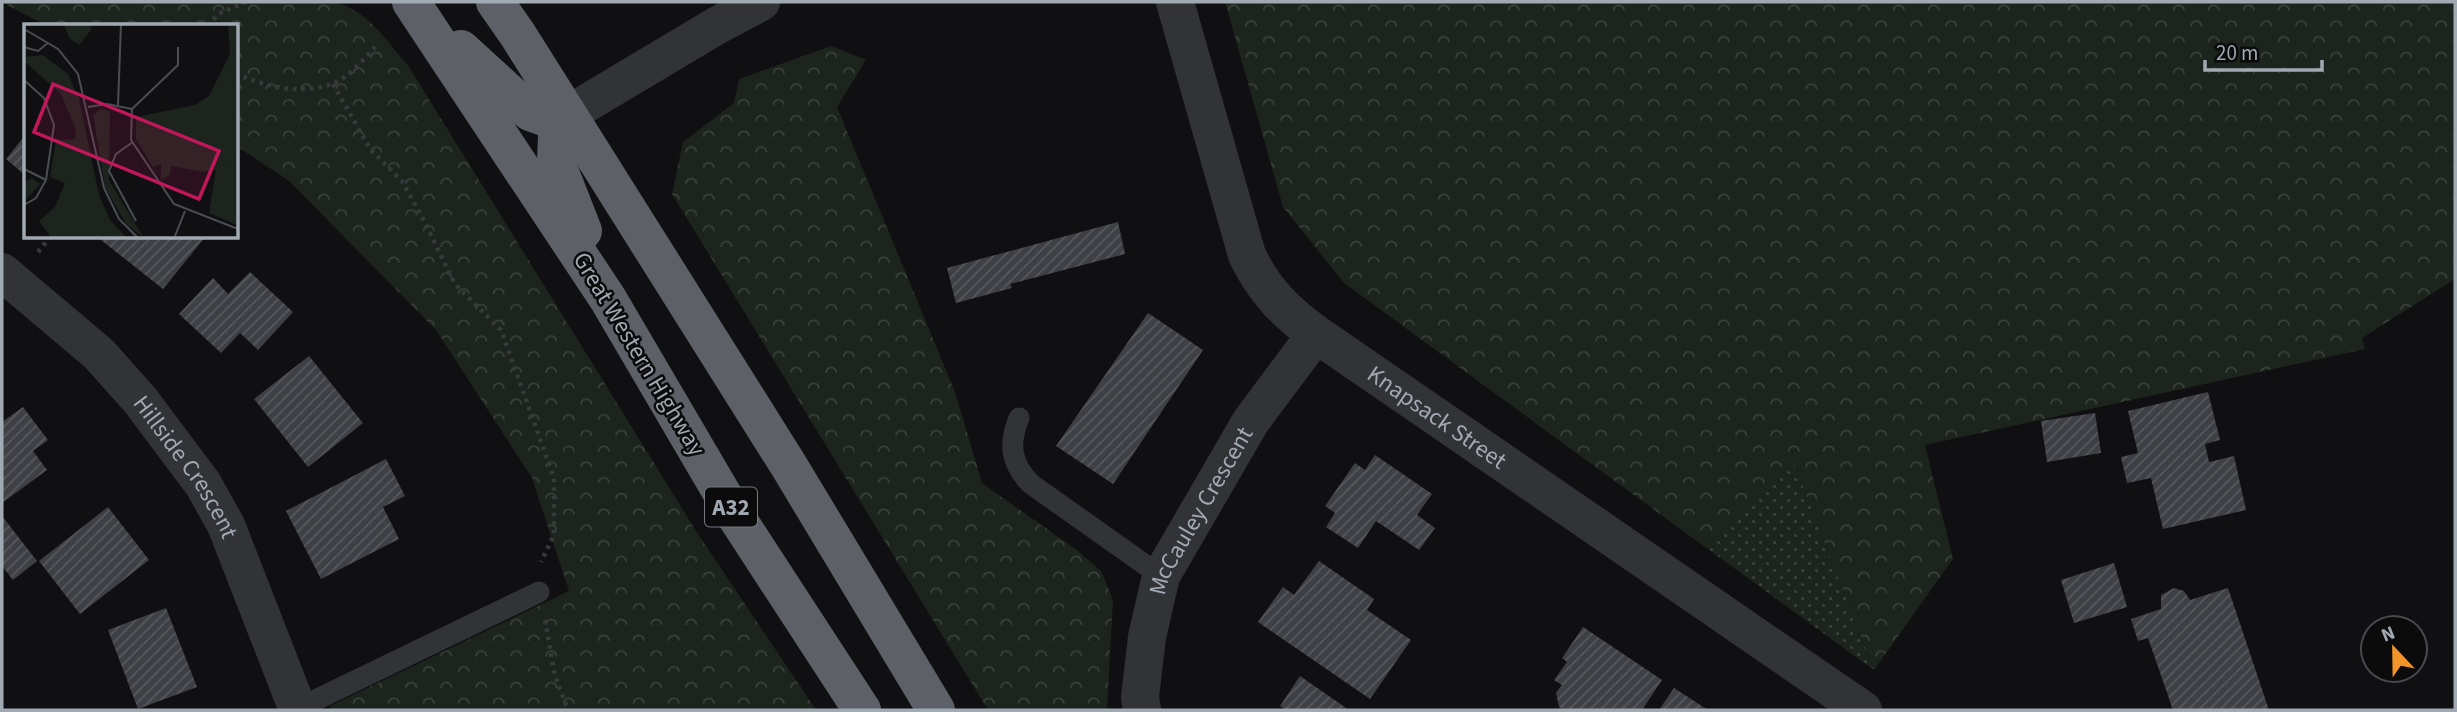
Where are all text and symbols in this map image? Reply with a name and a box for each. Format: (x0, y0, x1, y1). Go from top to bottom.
inset map (24, 24, 238, 238)
scale bar (2205, 28, 2322, 72)
text: 20 m (2216, 38, 2258, 68)
street label: Great Western Highway (564, 245, 714, 463)
street label: Knapsack Street (1360, 357, 1514, 478)
street label: Hillside Crescent (125, 388, 247, 543)
street label: McCauley Crescent (1140, 420, 1262, 598)
road number: A32 (705, 488, 757, 526)
north arrow (2359, 614, 2429, 684)
text: N (2377, 620, 2399, 650)

